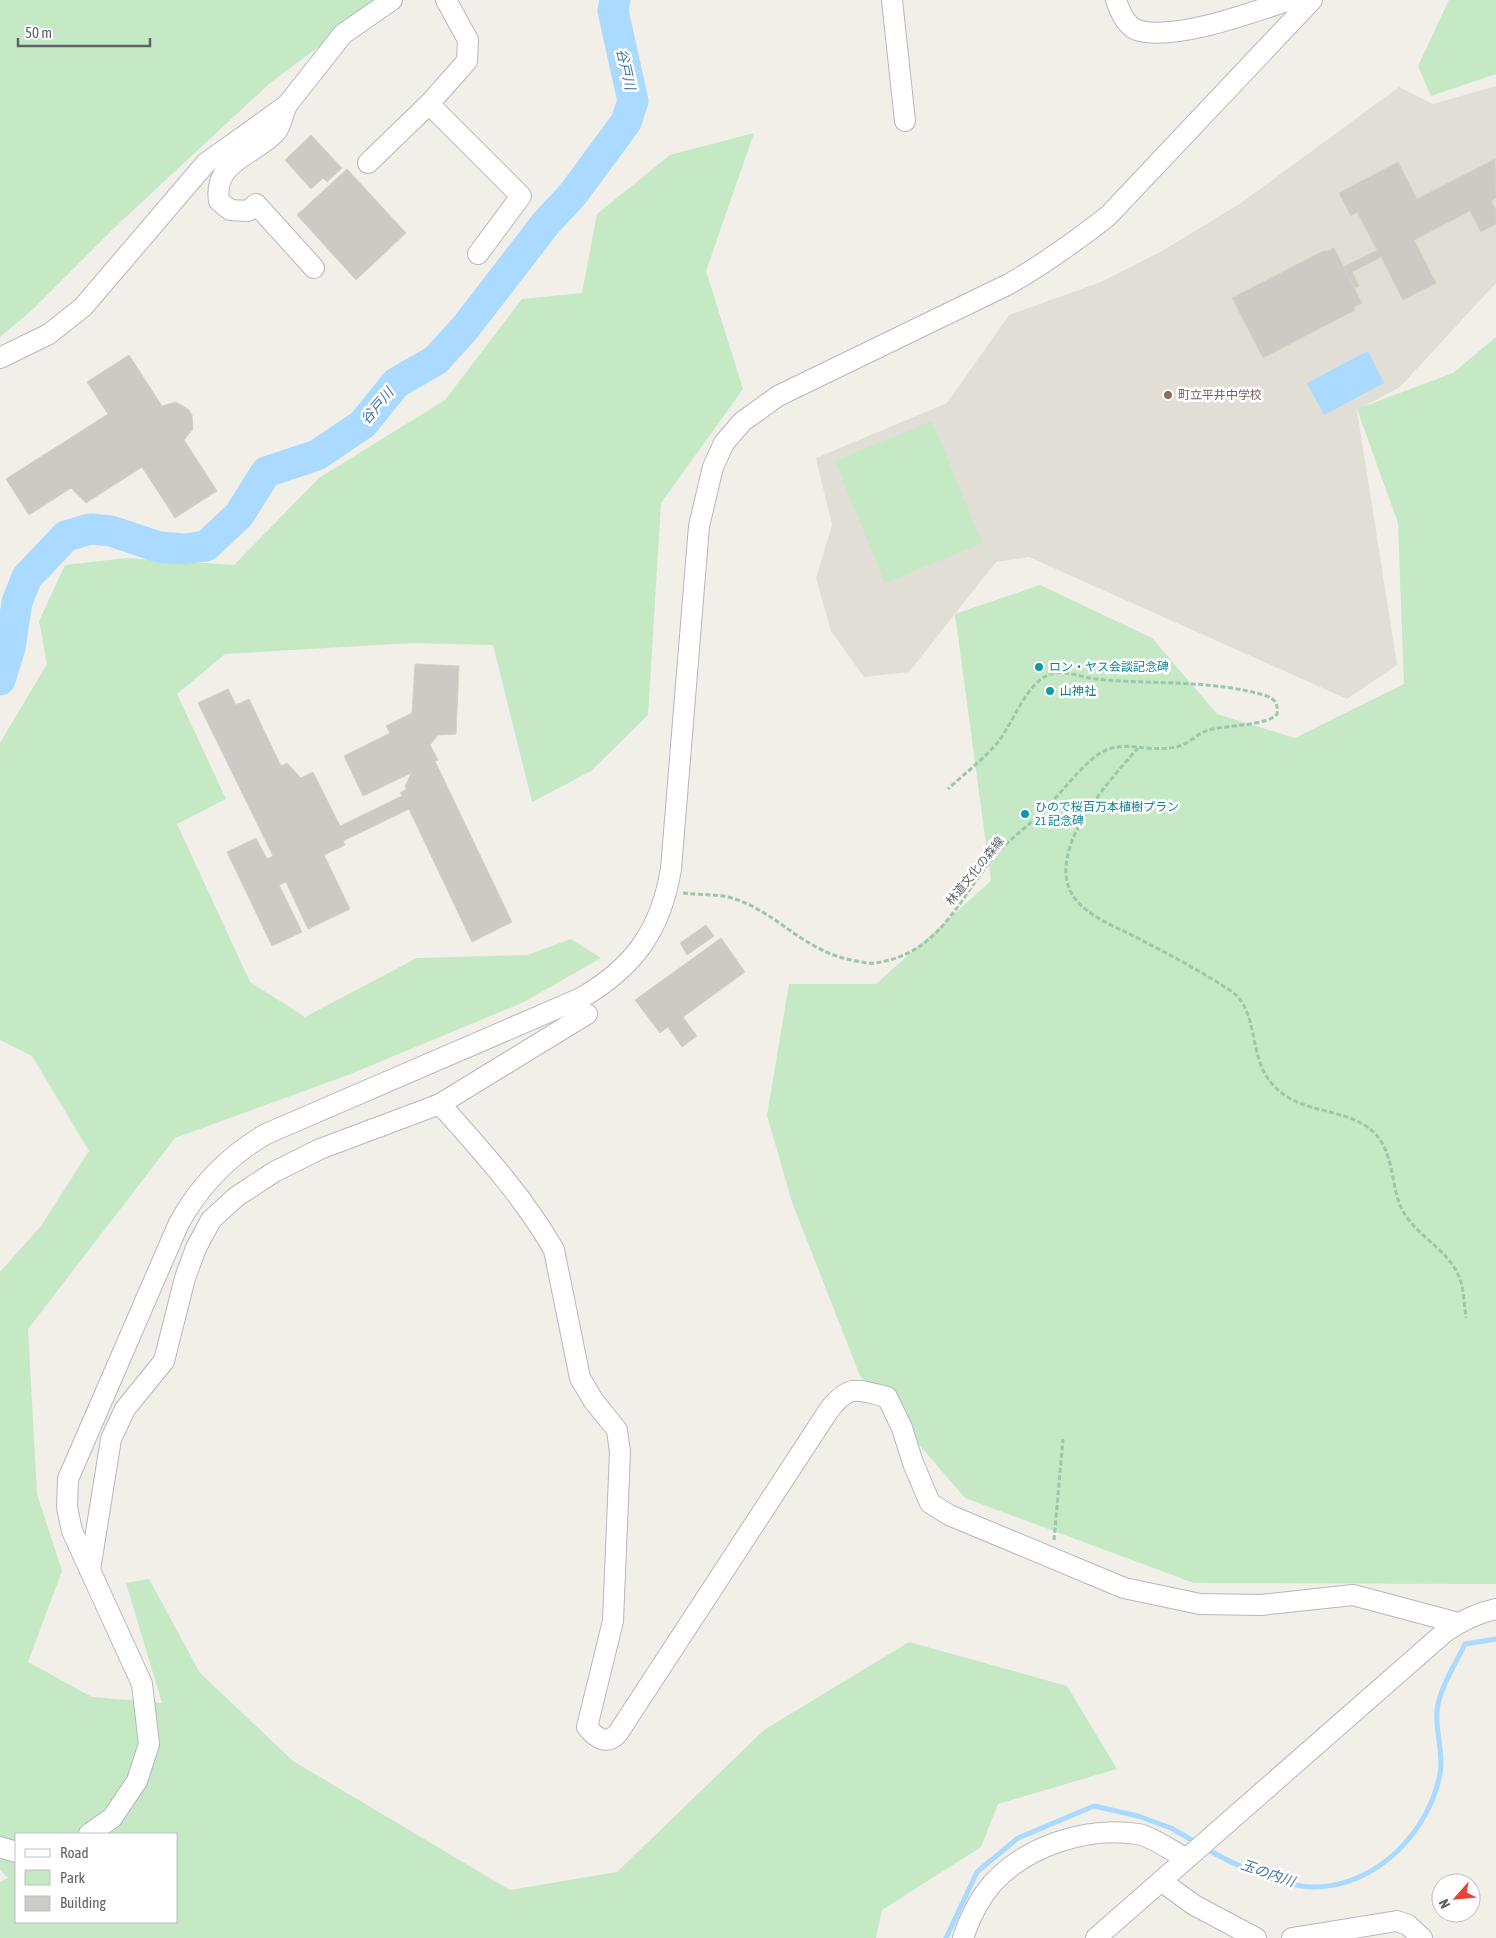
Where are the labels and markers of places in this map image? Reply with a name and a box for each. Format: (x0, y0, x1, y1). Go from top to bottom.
place label: 町立平井中学校 (1178, 388, 1262, 402)
marker: 町立平井中学校 (1162, 389, 1174, 401)
place label: ロン・ヤス会談記念碑 (1049, 660, 1169, 674)
marker: ロン・ヤス会談記念碑 (1033, 661, 1045, 673)
place label: 山神社 (1060, 684, 1096, 698)
marker: 山神社 (1044, 685, 1056, 697)
place label: ひので桜百万本植樹プラン 21 記念碑 (1035, 800, 1179, 828)
marker: ひので桜百万本植樹プラン 21 記念碑 (1019, 808, 1031, 820)

